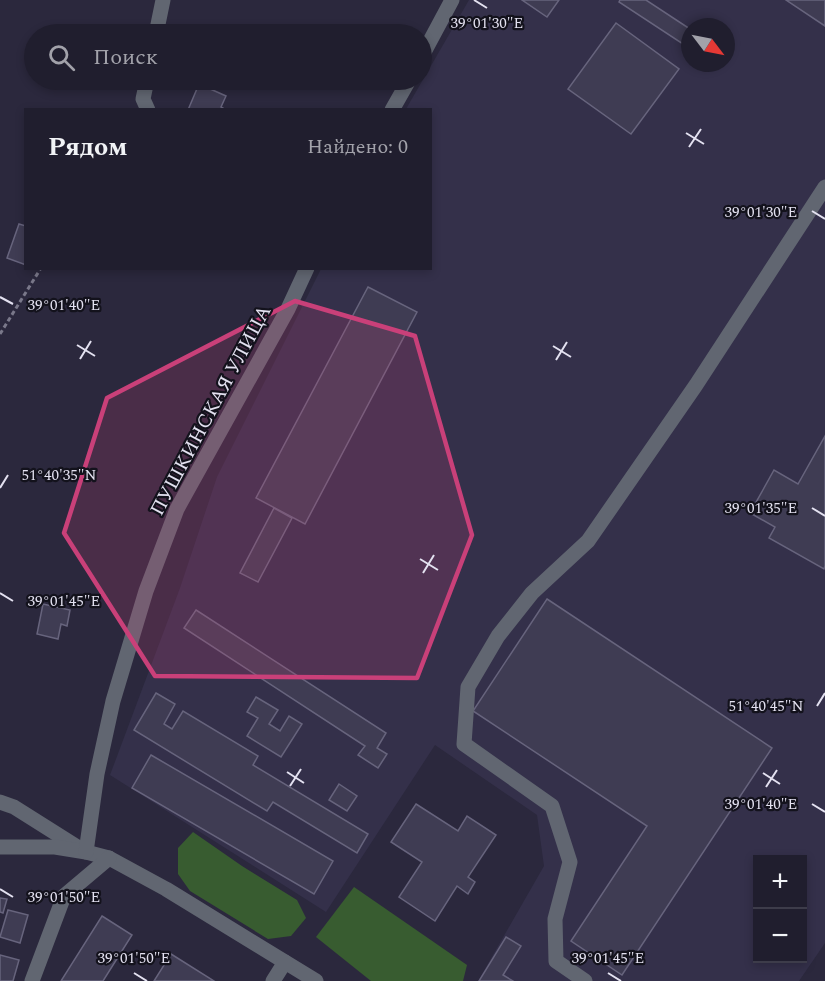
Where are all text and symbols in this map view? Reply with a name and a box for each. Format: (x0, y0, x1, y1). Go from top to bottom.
text: 39°01'30"E (451, 12, 523, 35)
north arrow (681, 18, 735, 72)
search box (24, 24, 432, 90)
icon: search (45, 41, 78, 74)
text: Поиск (93, 41, 158, 74)
text: Рядом (48, 127, 128, 167)
text: Найдено: 0 (307, 132, 408, 162)
text: 39°01'30"E (725, 201, 797, 224)
text: 39°01'40"E (28, 294, 100, 317)
street label: ПУШКИНСКАЯ УЛИЦА (142, 300, 279, 521)
text: 51°40'35"N (22, 464, 97, 487)
text: 39°01'35"E (725, 497, 797, 520)
text: 39°01'45"E (28, 590, 100, 613)
text: 51°40'45"N (729, 695, 804, 718)
text: 39°01'40"E (725, 793, 797, 816)
map controls (753, 855, 807, 963)
button: + (753, 855, 807, 909)
text: 39°01'50"E (28, 886, 100, 909)
button: − (753, 909, 807, 963)
text: 39°01'50"E (98, 947, 170, 970)
text: 39°01'45"E (572, 947, 644, 970)

